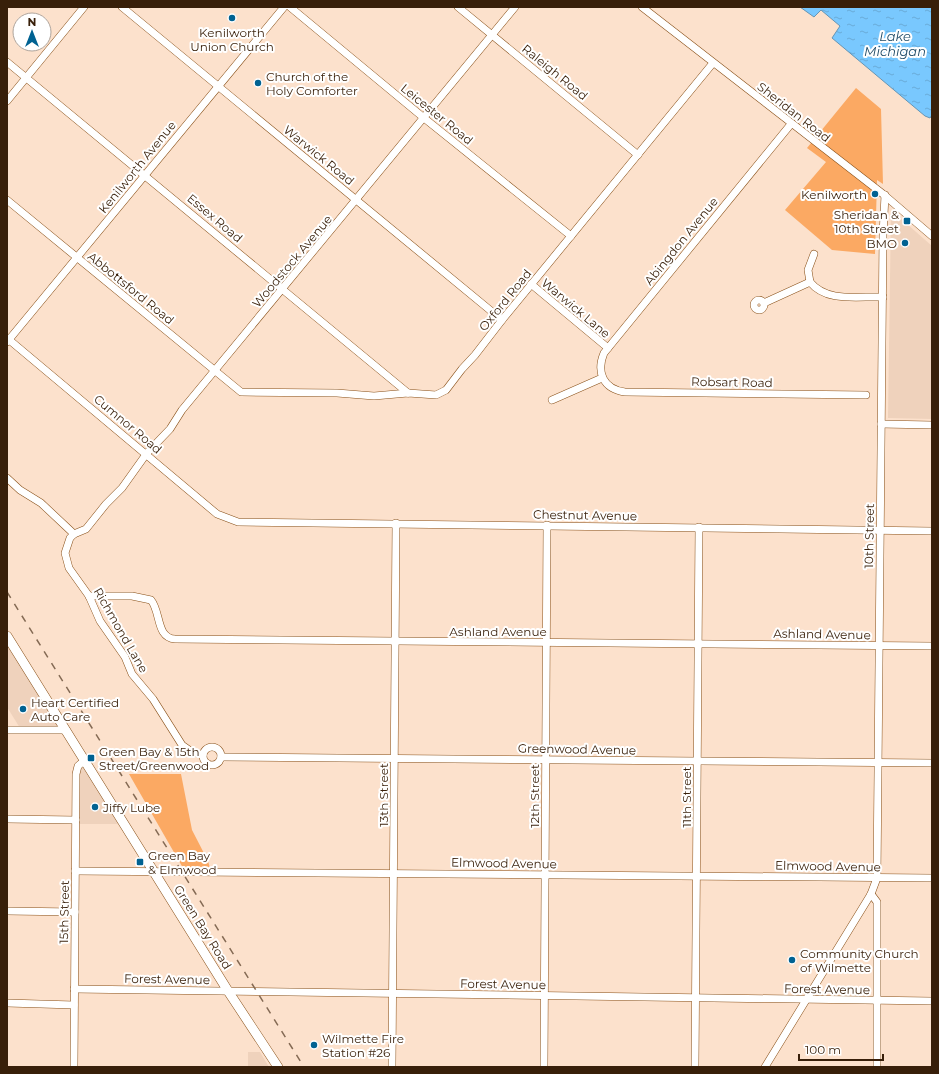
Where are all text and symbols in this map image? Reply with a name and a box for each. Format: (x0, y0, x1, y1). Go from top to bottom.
north arrow (12, 12, 52, 52)
marker: Kenilworth Union Church (227, 13, 237, 23)
text: N (28, 15, 36, 29)
place label: Kenilworth Union Church (190, 25, 274, 54)
water label: Lake Michigan (864, 28, 926, 59)
street label: Raleigh Road (519, 41, 591, 103)
place label: Church of the Holy Comforter (266, 69, 358, 98)
marker: Church of the Holy Comforter (253, 78, 263, 88)
street label: Sheridan Road (754, 79, 834, 145)
street label: Leicester Road (398, 80, 476, 148)
street label: Kenilworth Avenue (95, 118, 179, 216)
street label: Warwick Road (281, 122, 357, 188)
place label: Kenilworth (801, 187, 867, 202)
marker: Kenilworth (870, 189, 880, 199)
street label: Essex Road (184, 191, 246, 245)
street label: Abingdon Avenue (641, 194, 721, 288)
place label: Sheridan & 10th Street (834, 207, 899, 236)
street label: Woodstock Avenue (249, 212, 335, 310)
marker: Sheridan & 10th Street (902, 216, 912, 226)
place label: BMO (866, 236, 897, 251)
marker: BMO (900, 238, 910, 248)
street label: Abbottsford Road (85, 249, 177, 327)
street label: Oxford Road (476, 266, 534, 334)
street label: Warwick Lane (539, 275, 613, 341)
street label: Robsart Road (691, 374, 773, 390)
street label: Cumnor Road (91, 391, 165, 457)
street label: 10th Street (861, 503, 877, 569)
street label: Chestnut Avenue (533, 507, 637, 523)
street label: Richmond Lane (91, 585, 151, 675)
street label: Ashland Avenue (449, 624, 547, 639)
street label: Ashland Avenue (773, 626, 871, 642)
place label: Heart Certified Auto Care (31, 695, 119, 724)
marker: Heart Certified Auto Care (18, 704, 28, 714)
street label: Greenwood Avenue (518, 740, 636, 758)
place label: Green Bay & 15th Street/Greenwood (99, 744, 209, 773)
marker: Green Bay & 15th Street/Greenwood (86, 753, 96, 763)
street label: 13th Street (376, 763, 391, 827)
street label: 12th Street (527, 764, 542, 828)
street label: 11th Street (679, 766, 694, 828)
place label: Jiffy Lube (102, 800, 160, 815)
marker: Jiffy Lube (90, 802, 100, 812)
place label: Green Bay & Elmwood (148, 848, 217, 877)
street label: Elmwood Avenue (451, 855, 557, 871)
marker: Green Bay & Elmwood (135, 857, 145, 867)
street label: Elmwood Avenue (775, 858, 881, 874)
street label: 15th Street (56, 880, 72, 944)
street label: Green Bay Road (171, 882, 235, 972)
place label: Community Church of Wilmette (800, 946, 919, 975)
marker: Community Church of Wilmette (787, 955, 797, 965)
street label: Forest Avenue (124, 971, 210, 987)
street label: Forest Avenue (460, 976, 546, 992)
street label: Forest Avenue (784, 981, 870, 997)
place label: Wilmette Fire Station #26 (322, 1031, 404, 1060)
scale bar (799, 1036, 883, 1062)
marker: Wilmette Fire Station #26 (309, 1040, 319, 1050)
text: 100 m (805, 1042, 841, 1057)

